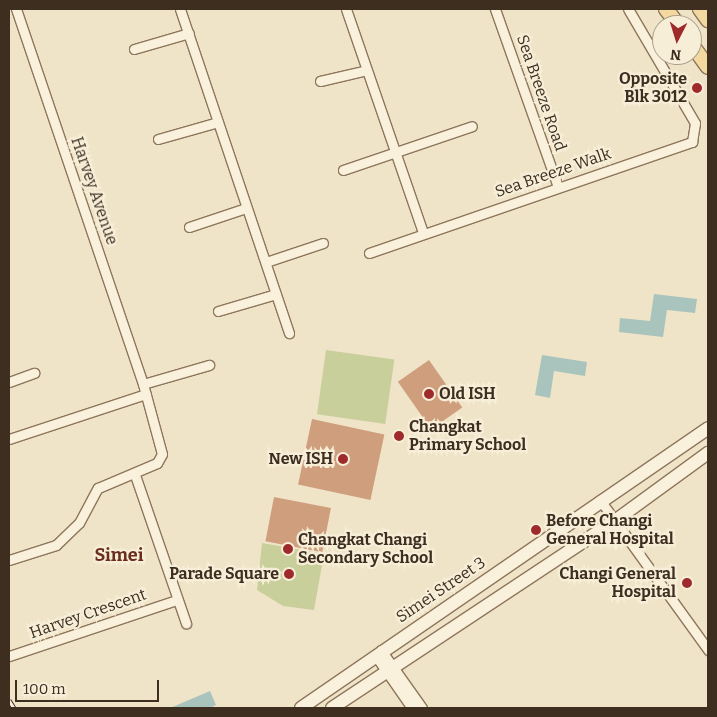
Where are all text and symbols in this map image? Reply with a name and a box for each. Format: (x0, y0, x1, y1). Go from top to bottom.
north arrow (652, 15, 702, 65)
street label: Sea Breeze Road (512, 32, 570, 154)
text: N (670, 46, 682, 63)
place label: Opposite Blk 3012 (619, 69, 687, 107)
marker: Opposite Blk 3012 (691, 82, 703, 94)
street label: Harvey Avenue (67, 135, 121, 247)
street label: Sea Breeze Walk (492, 144, 614, 202)
place label: Old ISH (439, 384, 496, 404)
marker: Old ISH (423, 388, 435, 400)
place label: Changkat Primary School (409, 417, 526, 455)
marker: Changkat Primary School (393, 430, 405, 442)
place label: New ISH (268, 449, 333, 469)
marker: New ISH (337, 453, 349, 465)
place label: Before Changi General Hospital (546, 511, 674, 549)
marker: Before Changi General Hospital (530, 524, 542, 536)
place label: Changkat Changi Secondary School (298, 530, 433, 568)
marker: Changkat Changi Secondary School (282, 543, 294, 555)
district label: Simei (95, 544, 143, 566)
street label: Simei Street 3 (393, 553, 489, 627)
place label: Parade Square (169, 564, 279, 584)
place label: Changi General Hospital (559, 564, 676, 602)
marker: Parade Square (283, 568, 295, 580)
marker: Changi General Hospital (680, 576, 694, 590)
street label: Harvey Crescent (27, 585, 149, 643)
scale bar (18, 670, 161, 702)
text: 100 m (23, 680, 66, 698)

